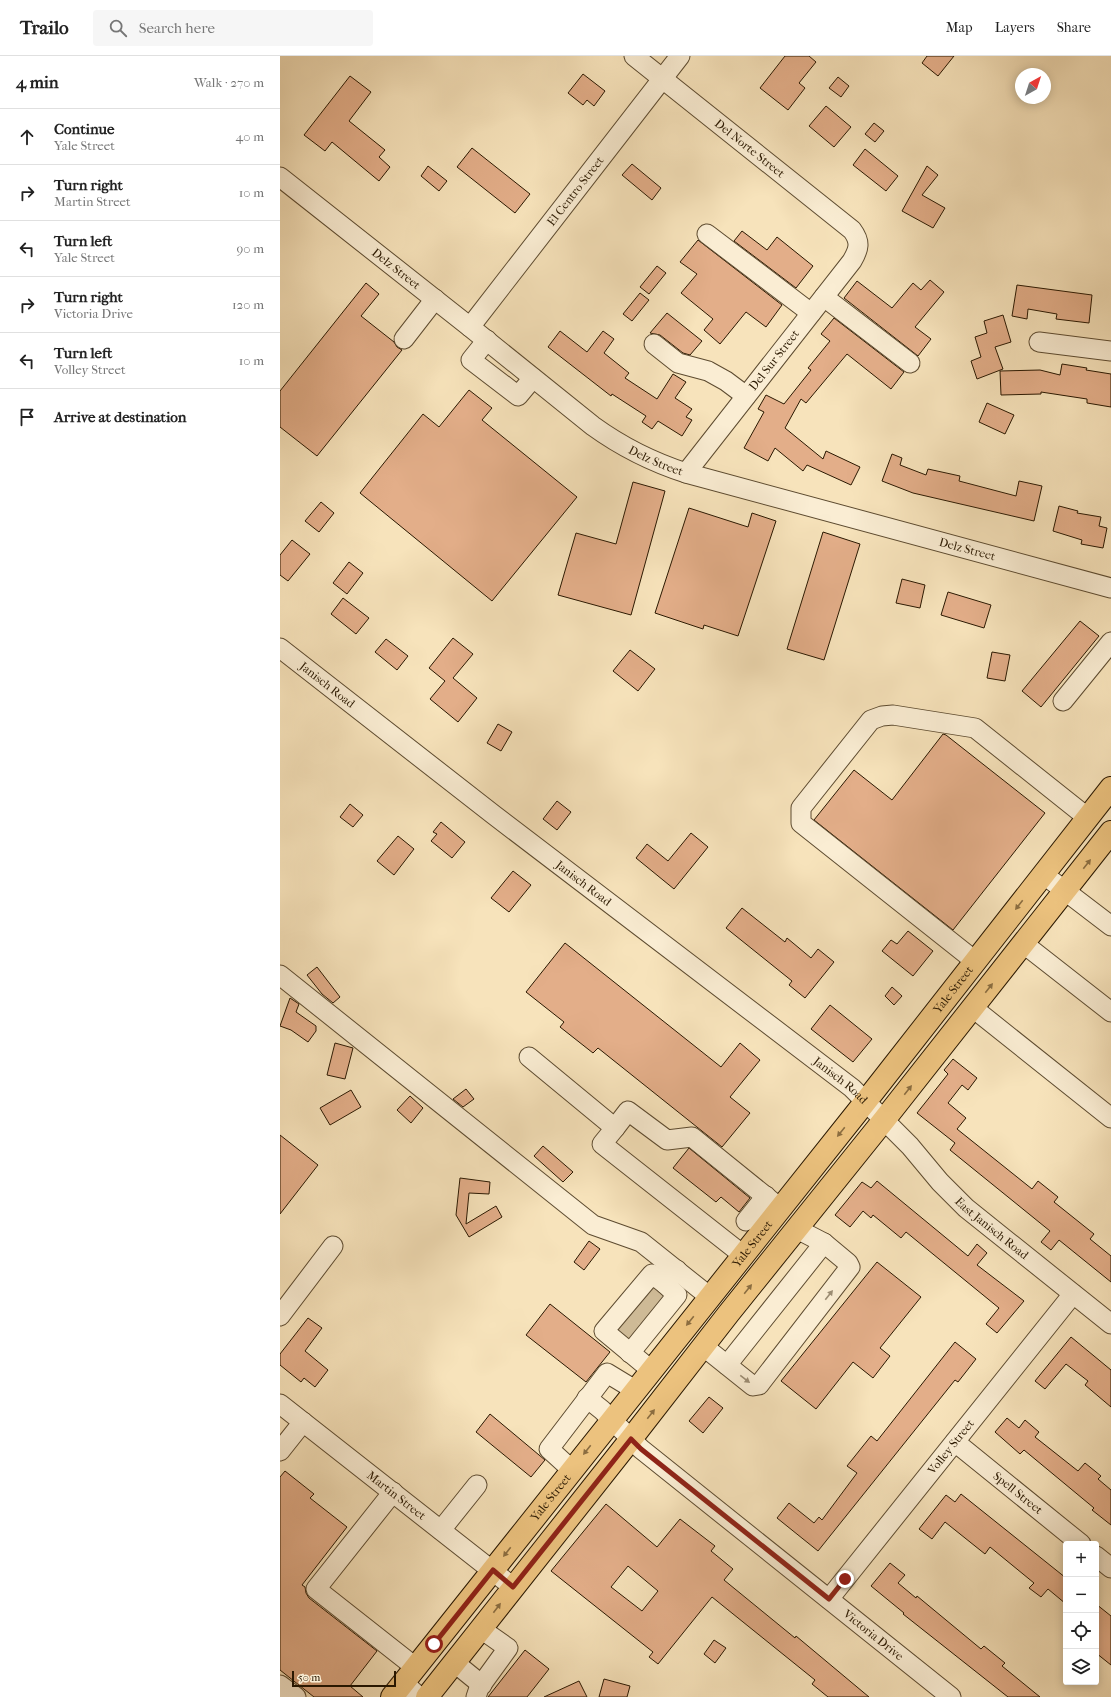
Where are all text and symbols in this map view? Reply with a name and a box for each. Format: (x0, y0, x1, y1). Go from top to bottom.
search box (93, 10, 373, 46)
text: Trailo (20, 17, 69, 39)
icon: search (107, 17, 129, 39)
text: Search here (139, 19, 215, 37)
text: Map (946, 19, 973, 36)
text: Layers (995, 19, 1035, 36)
text: Share (1057, 19, 1091, 36)
north arrow (1015, 68, 1051, 104)
text: 4 min (16, 72, 59, 92)
text: Walk · 270 m (194, 75, 264, 90)
street label: Del Norte Street (712, 116, 788, 181)
text: Continue (54, 120, 114, 138)
icon: ahead (16, 126, 38, 148)
text: 40 m (236, 129, 264, 144)
text: Yale Street (54, 138, 115, 153)
street label: El Centro Street (544, 153, 607, 228)
text: Turn right (54, 176, 123, 194)
icon: right (16, 182, 38, 204)
text: 10 m (239, 185, 264, 200)
text: Martin Street (54, 194, 131, 209)
text: Turn left (54, 232, 112, 250)
icon: left (16, 238, 38, 260)
text: 90 m (236, 241, 264, 256)
street label: Delz Street (369, 245, 424, 293)
text: Yale Street (54, 250, 115, 265)
text: Turn right (54, 288, 123, 306)
icon: right (16, 294, 38, 316)
text: 120 m (232, 297, 264, 312)
text: Victoria Drive (54, 306, 133, 321)
street label: Del Sur Street (746, 326, 802, 393)
text: Turn left (54, 344, 112, 362)
icon: left (16, 350, 38, 372)
text: 10 m (239, 353, 264, 368)
text: Volley Street (54, 362, 126, 377)
icon: arrive (16, 406, 38, 428)
text: Arrive at destination (54, 408, 186, 426)
street label: Delz Street (626, 443, 685, 479)
street label: Delz Street (937, 535, 998, 564)
street label: Janisch Road (296, 658, 358, 711)
street label: Janisch Road (552, 857, 614, 909)
one-way arrow (1082, 858, 1091, 869)
one-way arrow (1014, 899, 1023, 910)
street label: Yale Street (930, 963, 976, 1017)
one-way arrow (985, 982, 993, 993)
street label: Janisch Road (810, 1054, 871, 1107)
one-way arrow (904, 1084, 912, 1095)
one-way arrow (837, 1126, 846, 1137)
street label: East Janisch Road (952, 1194, 1032, 1262)
street label: Yale Street (729, 1217, 776, 1271)
one-way arrow (744, 1284, 752, 1295)
one-way arrow (824, 1290, 833, 1301)
one-way arrow (686, 1316, 695, 1327)
one-way arrow (739, 1375, 750, 1383)
one-way arrow (647, 1408, 655, 1419)
street label: Volley Street (924, 1416, 977, 1478)
one-way arrow (583, 1445, 592, 1456)
street label: Martin Street (364, 1468, 429, 1523)
street label: Spell Street (990, 1469, 1046, 1518)
street label: Yale Street (527, 1471, 574, 1525)
map controls (1063, 1541, 1099, 1685)
button: + (1063, 1541, 1099, 1577)
one-way arrow (502, 1547, 511, 1558)
route end (836, 1570, 854, 1588)
button: − (1063, 1577, 1099, 1613)
one-way arrow (493, 1602, 502, 1613)
street label: Victoria Drive (840, 1606, 906, 1663)
button: locate (1063, 1613, 1099, 1649)
route start (425, 1635, 443, 1653)
button: layers (1063, 1649, 1099, 1685)
scale bar (292, 1669, 396, 1688)
text: 50 m (298, 1671, 320, 1684)

